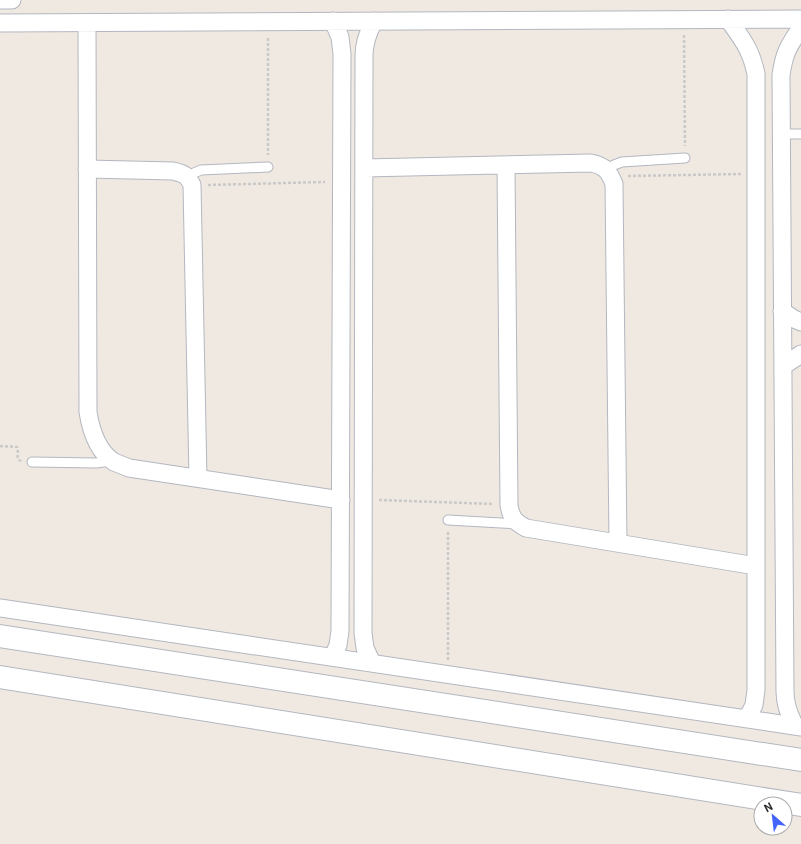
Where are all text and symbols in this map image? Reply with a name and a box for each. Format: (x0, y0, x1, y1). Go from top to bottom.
north arrow (753, 796, 793, 836)
text: N (762, 800, 775, 815)

